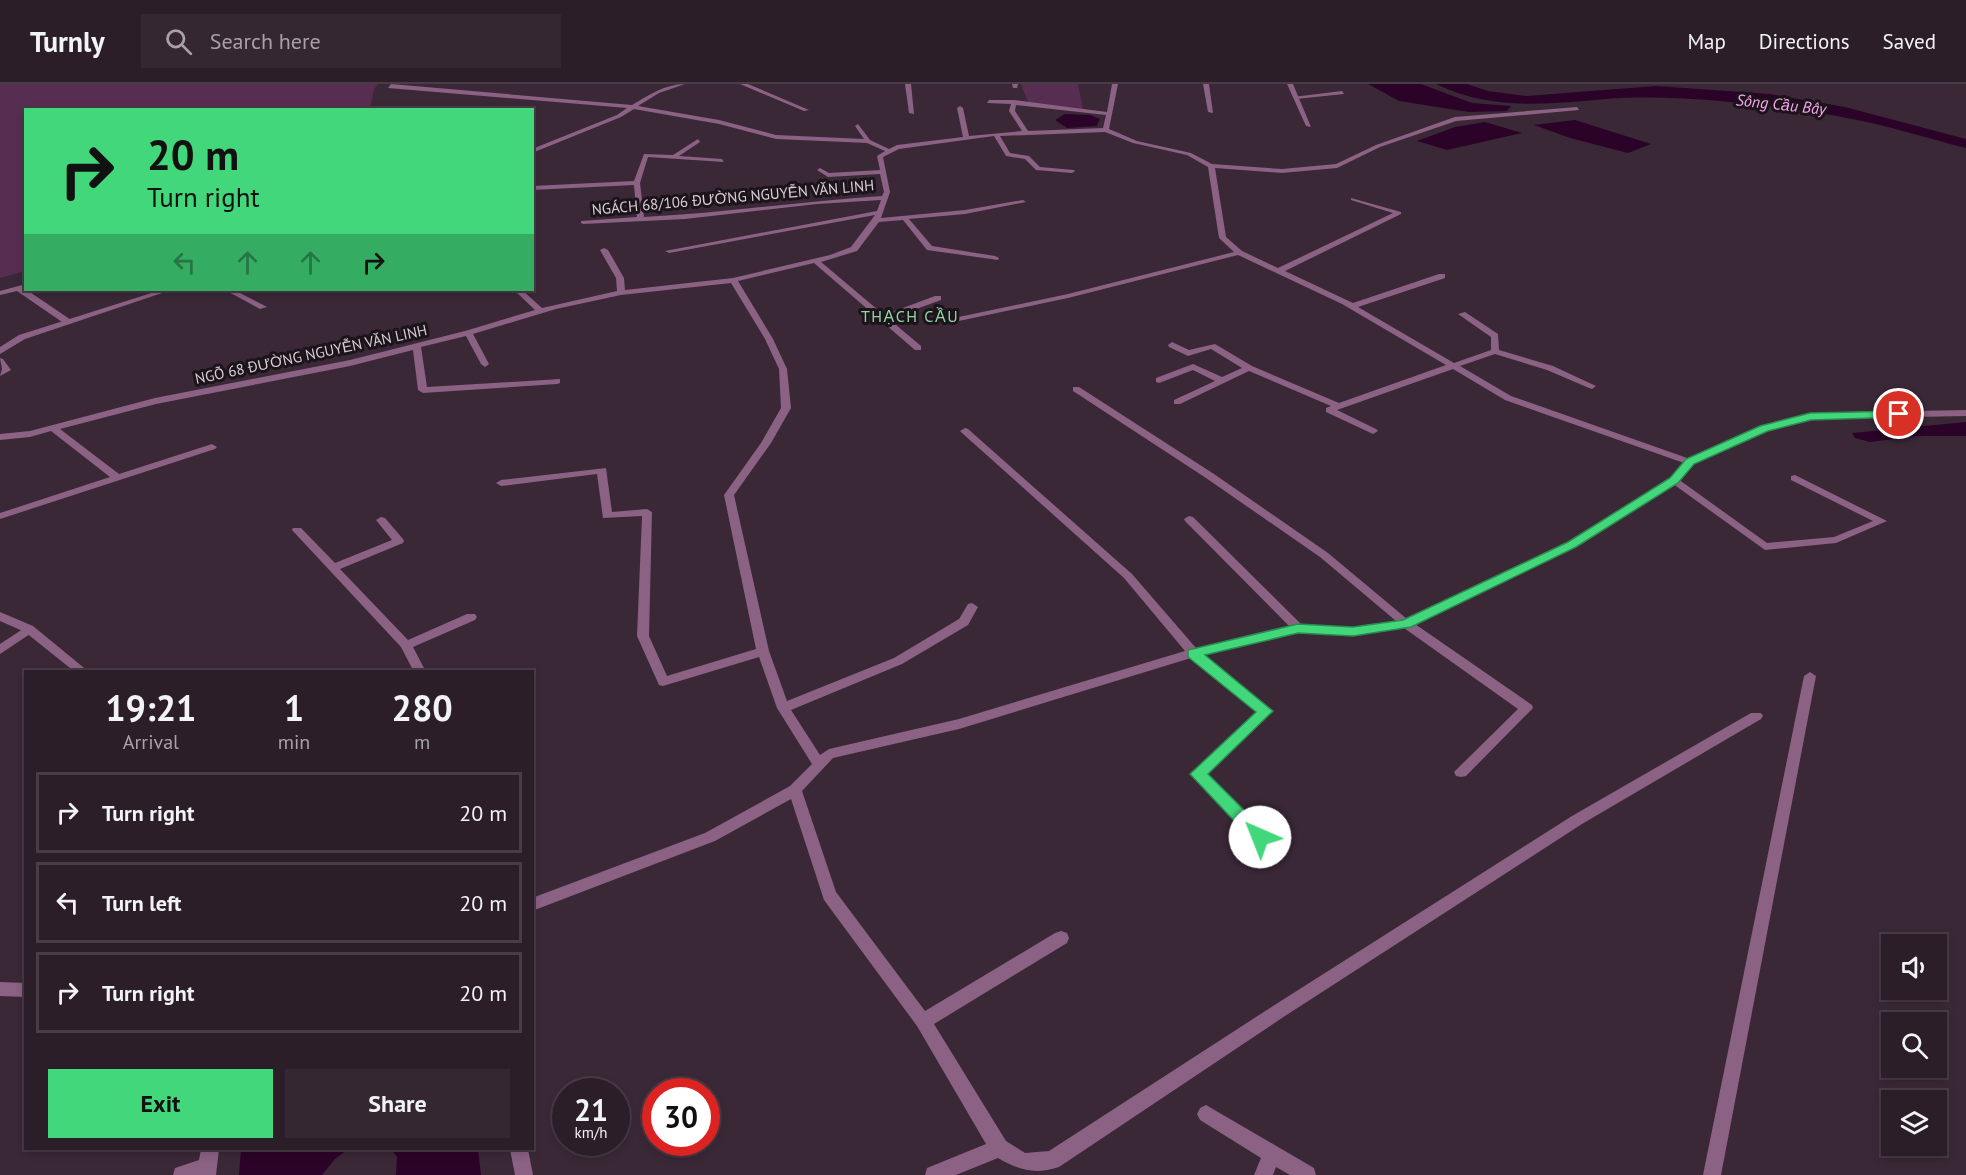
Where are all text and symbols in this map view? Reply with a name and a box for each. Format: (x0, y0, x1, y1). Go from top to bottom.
search box (141, 14, 561, 68)
text: Turnly (30, 23, 105, 60)
icon: search (162, 25, 195, 58)
text: Search here (210, 27, 321, 55)
text: Map (1687, 28, 1726, 55)
text: Directions (1759, 28, 1850, 55)
text: Saved (1883, 28, 1936, 55)
water label: Sông Cầu Bây (1735, 89, 1828, 119)
text: 20 m (147, 127, 239, 182)
icon: right (48, 132, 126, 210)
street label: NGÁCH 68/106 ĐƯỜNG NGUYỄN VĂN LINH (591, 175, 875, 219)
text: Turn right (147, 180, 260, 214)
icon: left (168, 246, 201, 279)
icon: ahead (231, 246, 264, 279)
icon: ahead (294, 246, 327, 279)
icon: right (357, 246, 390, 279)
district label: THẠCH CẦU (861, 306, 959, 326)
street label: NGÕ 68 ĐƯỜNG NGUYỄN VĂN LINH (193, 320, 429, 388)
pin (1873, 388, 1924, 439)
icon: arrive (1882, 397, 1915, 430)
text: 19:21 (105, 684, 197, 731)
text: 1 (284, 684, 304, 731)
text: 280 (392, 684, 453, 731)
text: Arrival (123, 729, 179, 755)
text: min (278, 729, 310, 755)
text: m (414, 729, 430, 755)
icon: right (51, 796, 84, 829)
text: Turn right (102, 799, 194, 827)
text: 20 m (459, 799, 507, 827)
position arrow (1228, 805, 1292, 869)
icon: left (51, 886, 84, 919)
text: Turn left (102, 889, 182, 917)
text: 20 m (459, 889, 507, 917)
map controls (1881, 934, 1947, 1156)
button: sound (1881, 934, 1947, 1000)
icon: right (51, 976, 84, 1009)
text: Turn right (102, 979, 194, 1007)
text: 20 m (459, 979, 507, 1007)
button: search (1881, 1012, 1947, 1078)
button: Exit (48, 1069, 273, 1138)
button: Share (285, 1069, 510, 1138)
speed limit sign: 30 (642, 1078, 720, 1156)
text: 21 (574, 1090, 608, 1129)
button: layers (1881, 1090, 1947, 1156)
text: km/h (575, 1123, 607, 1142)

